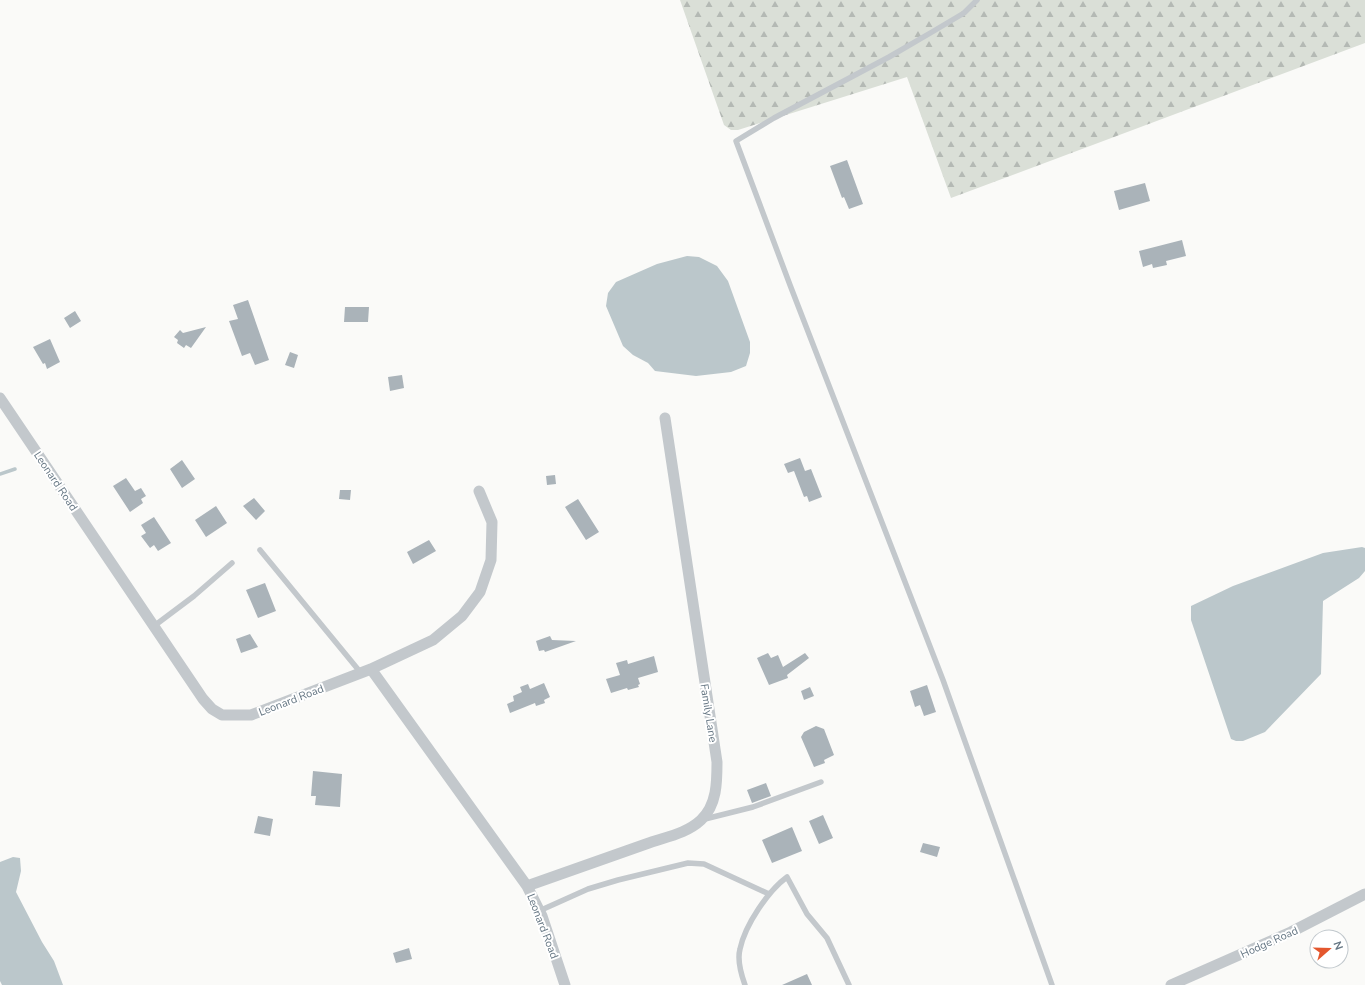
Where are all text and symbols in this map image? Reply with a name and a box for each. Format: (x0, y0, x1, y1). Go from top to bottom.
street label: Leonard Road (30, 449, 81, 514)
street label: Leonard Road (256, 681, 326, 720)
street label: Family Lane (696, 683, 721, 744)
street label: Leonard Road (523, 891, 562, 961)
street label: Hodge Road (1238, 923, 1300, 962)
north arrow (1309, 929, 1349, 969)
text: N (1329, 939, 1346, 952)

